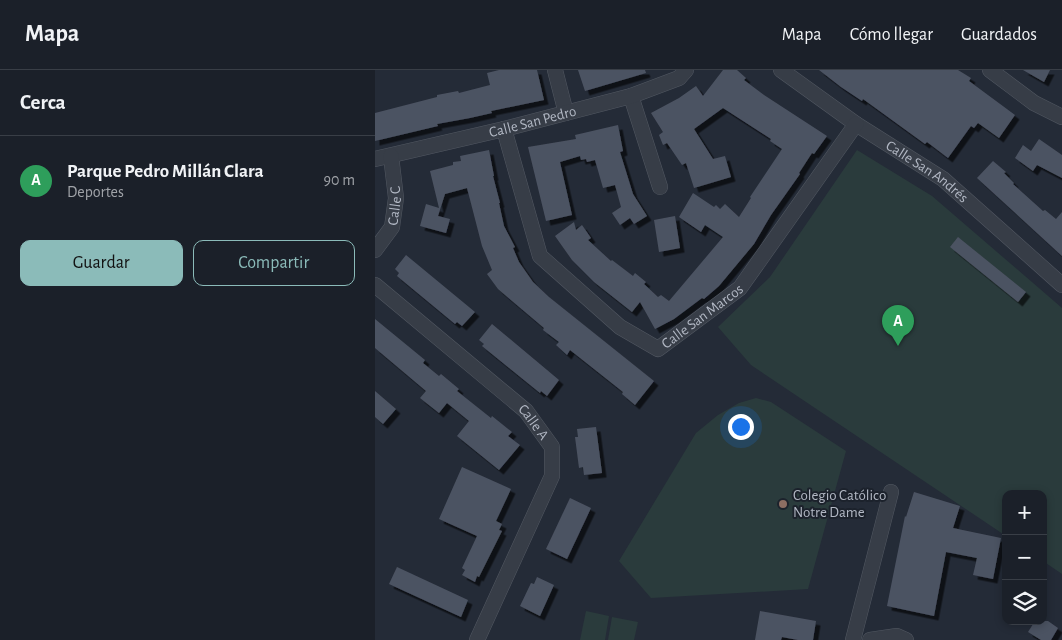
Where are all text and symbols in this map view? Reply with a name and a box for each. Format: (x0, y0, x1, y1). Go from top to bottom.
text: Mapa (25, 22, 79, 46)
text: Mapa (782, 26, 822, 44)
text: Cómo llegar (850, 26, 933, 44)
text: Guardados (961, 26, 1037, 44)
text: Cerca (20, 92, 66, 113)
street label: Calle San Pedro (488, 104, 578, 140)
street label: Calle San Andrés (883, 138, 971, 206)
text: Parque Pedro Millán Clara (67, 162, 264, 181)
text: A (31, 172, 41, 188)
text: 90 m (324, 172, 355, 188)
text: Deportes (67, 184, 124, 200)
street label: Calle C (385, 185, 404, 226)
button: Guardar (20, 240, 183, 286)
button: Compartir (193, 240, 355, 286)
street label: Calle San Marcos (659, 281, 746, 352)
pin: A (882, 305, 914, 346)
street label: Calle A (516, 401, 551, 443)
your location (728, 414, 754, 440)
place label: Colegio Católico Notre Dame (793, 488, 886, 520)
map controls (1002, 490, 1047, 625)
button: + (1002, 490, 1047, 535)
marker: Colegio Católico Notre Dame (777, 498, 789, 510)
button: − (1002, 535, 1047, 580)
button: layers (1002, 580, 1047, 625)

